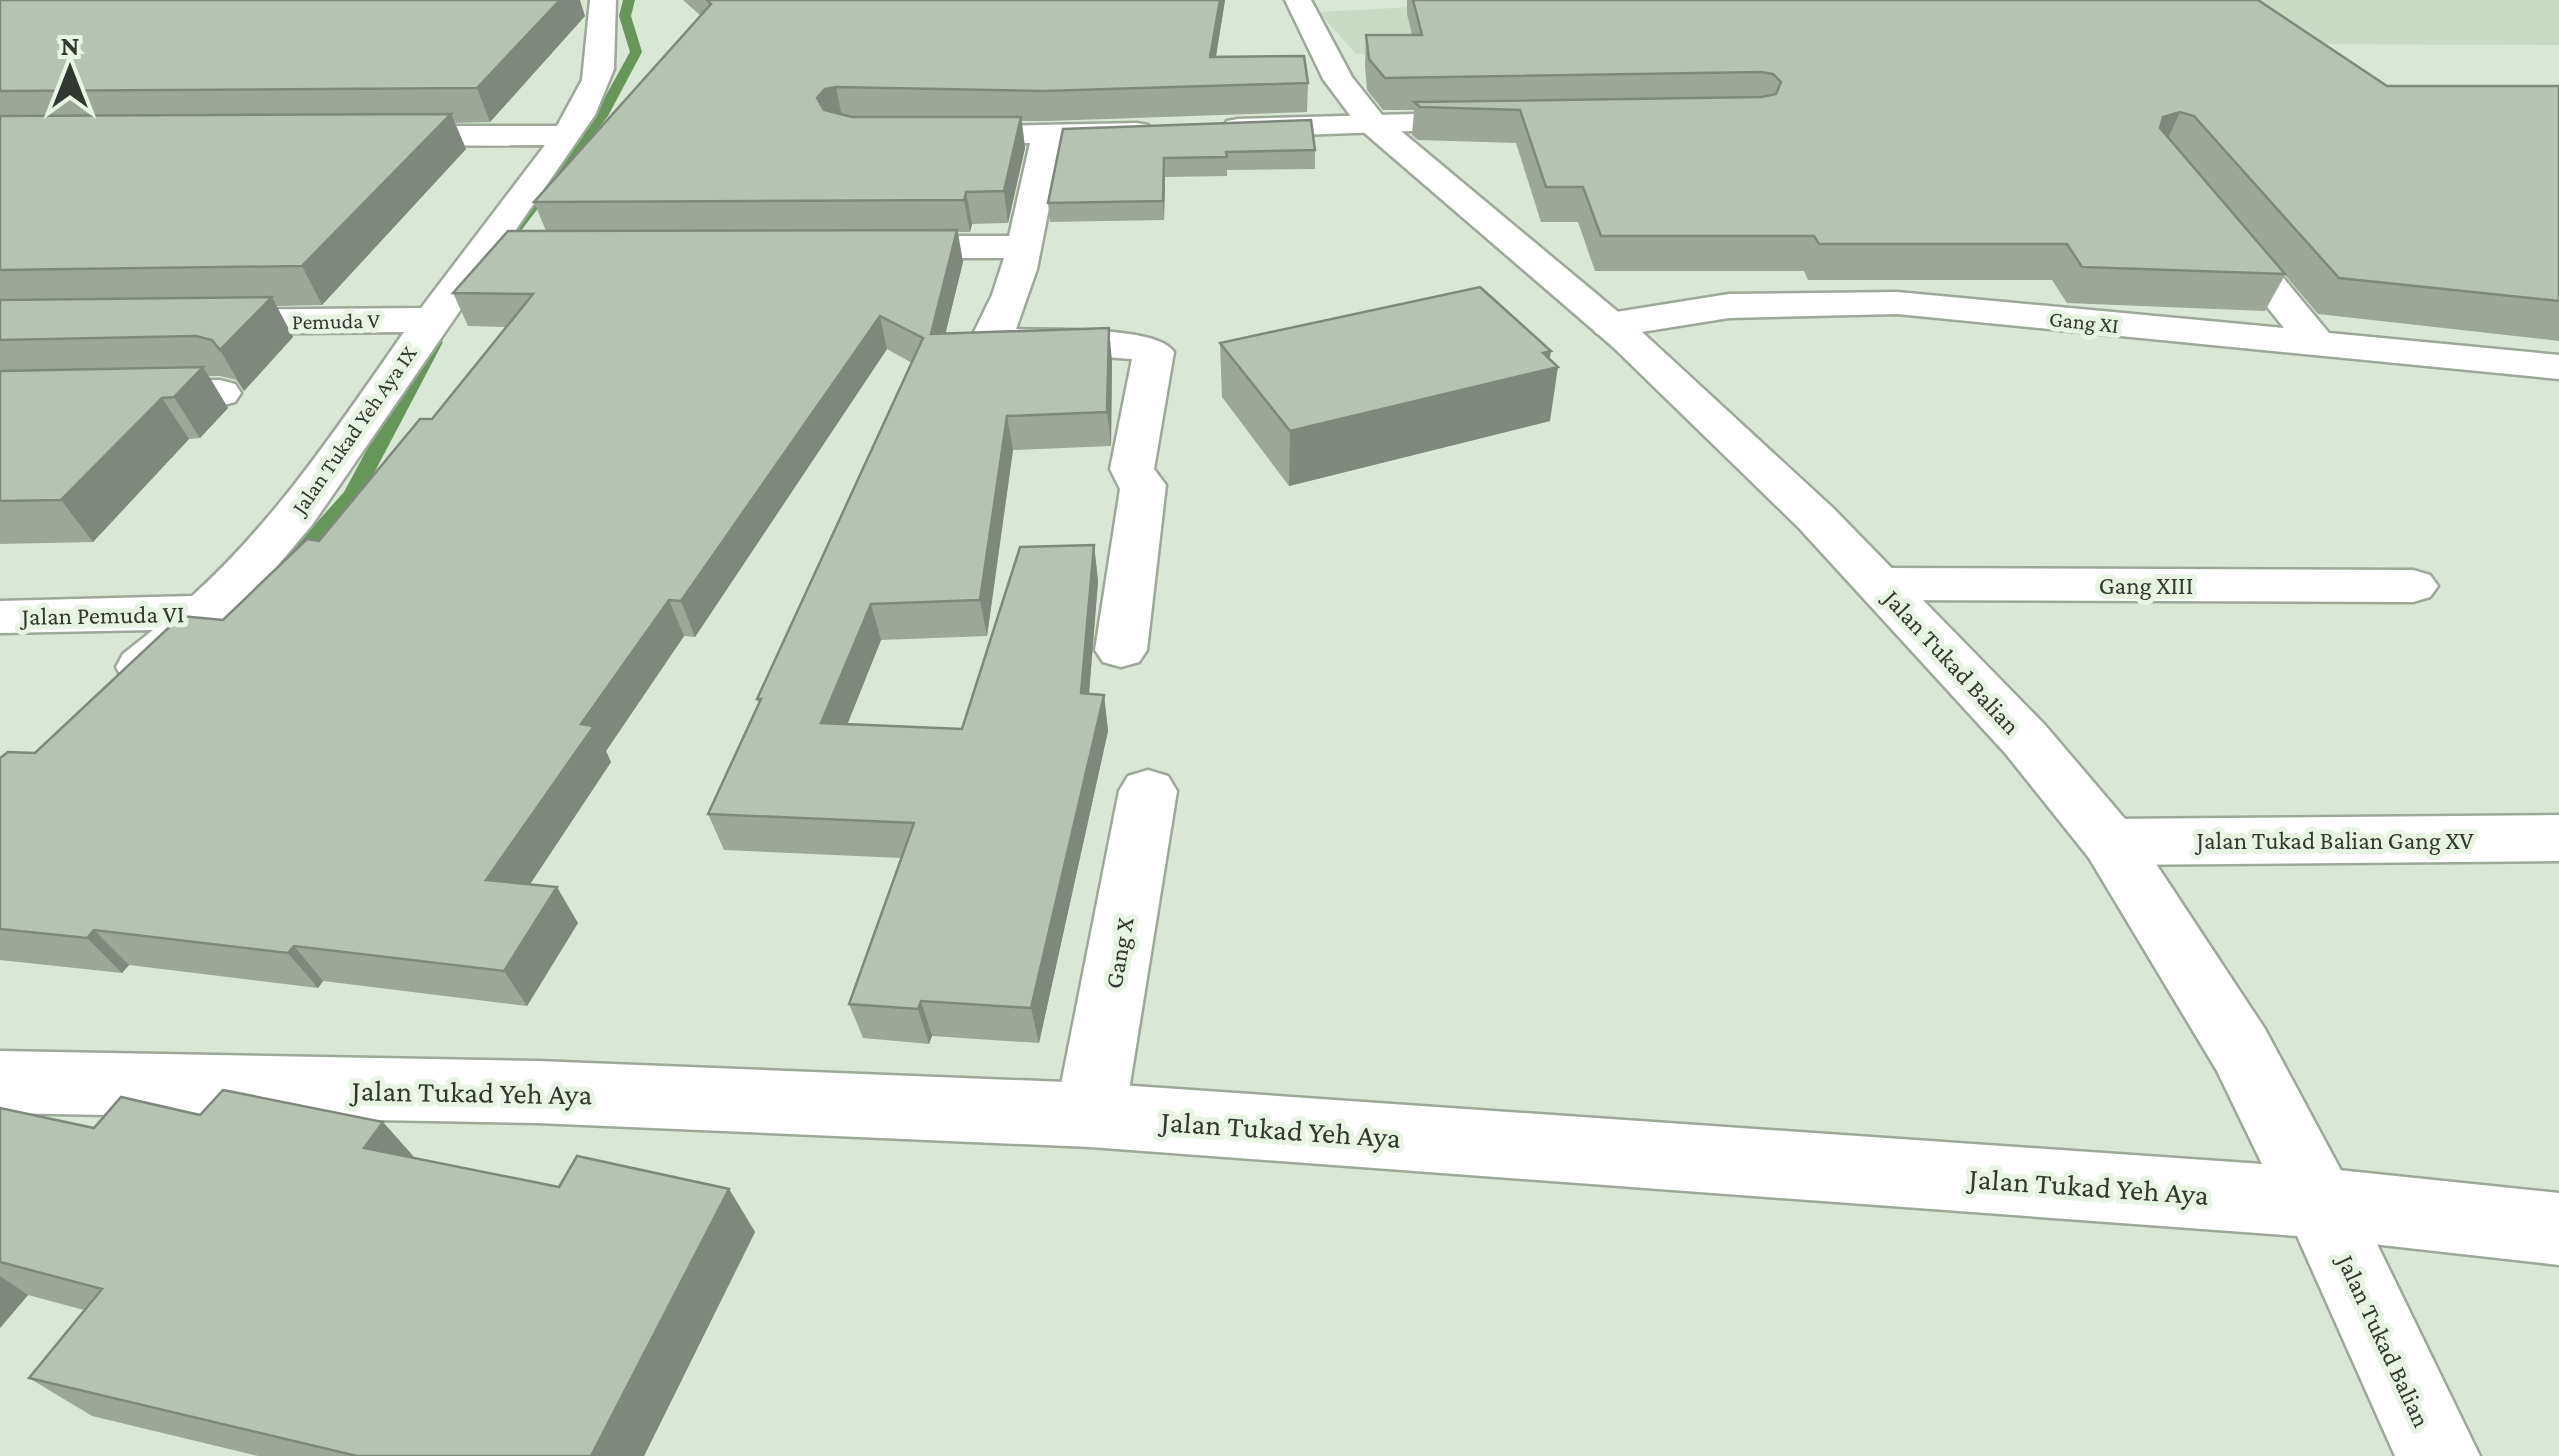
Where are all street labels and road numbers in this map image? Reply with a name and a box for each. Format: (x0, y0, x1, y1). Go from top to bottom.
street label: Gang XI (2048, 306, 2120, 338)
street label: Pemuda V (292, 308, 381, 334)
street label: Jalan Tukad Yeh Aya IX (285, 341, 422, 521)
street label: Gang XIII (2099, 572, 2193, 600)
street label: Jalan Tukad Balian (1876, 583, 2025, 740)
street label: Jalan Pemuda VI (19, 600, 185, 631)
street label: Jalan Tukad Balian Gang XV (2195, 827, 2474, 855)
street label: Gang X (1099, 915, 1140, 991)
street label: Jalan Tukad Yeh Aya (348, 1073, 593, 1112)
street label: Jalan Tukad Yeh Aya (1157, 1104, 1402, 1155)
street label: Jalan Tukad Yeh Aya (1965, 1161, 2210, 1212)
street label: Jalan Tukad Balian (2331, 1249, 2436, 1432)

